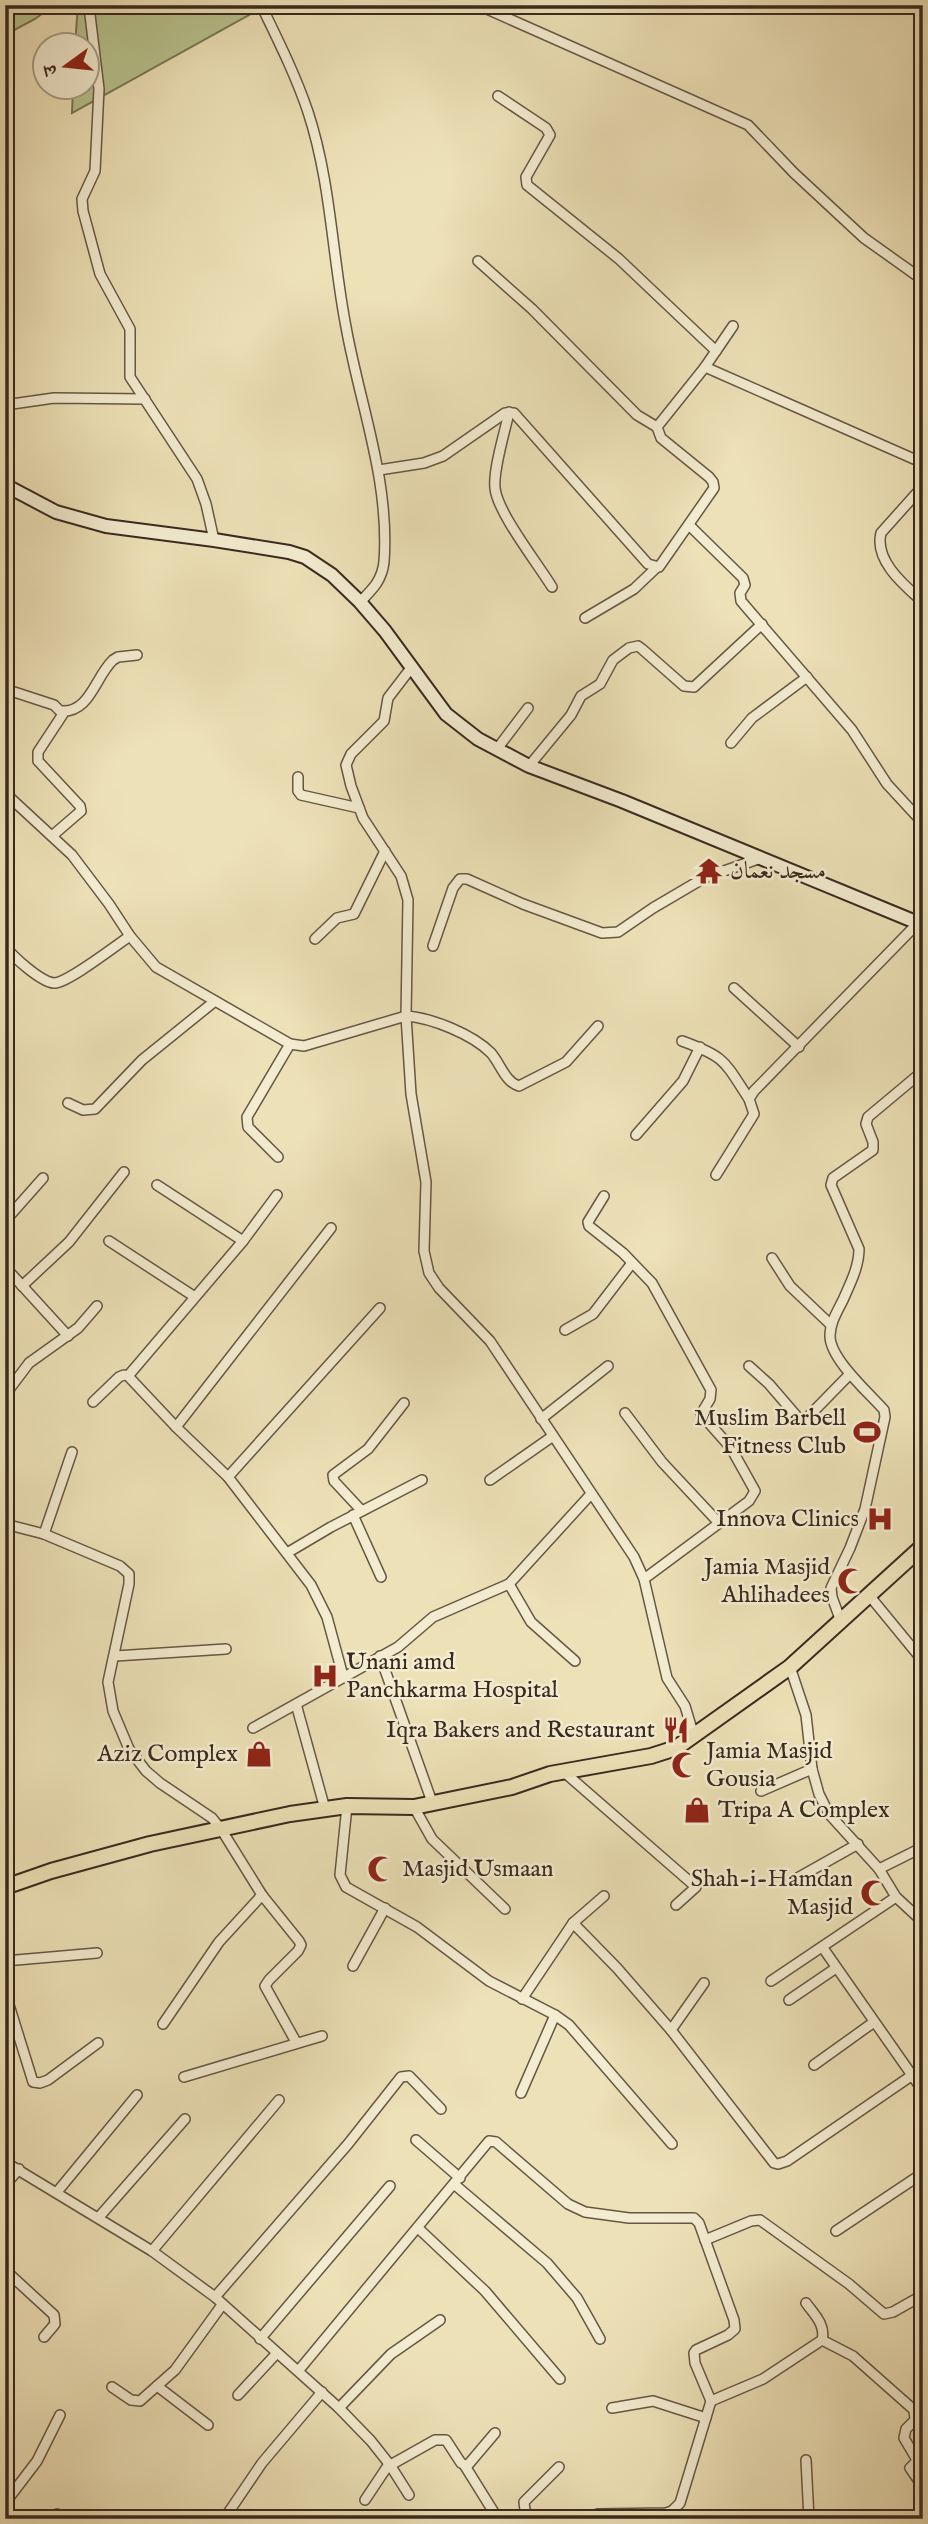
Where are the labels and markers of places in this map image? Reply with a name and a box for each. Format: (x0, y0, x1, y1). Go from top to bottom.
temple icon: مسجد نعمان (694, 856, 724, 886)
place label: مسجد نعمان (730, 856, 826, 887)
place label: Muslim Barbell Fitness Club (694, 1403, 846, 1462)
sports icon: Muslim Barbell Fitness Club (852, 1417, 882, 1447)
place label: Innova Clinics (716, 1504, 859, 1535)
hospital icon: Innova Clinics (865, 1504, 895, 1534)
place label: Jamia Masjid Ahlihadees (701, 1552, 830, 1611)
mosque icon: Jamia Masjid Ahlihadees (836, 1566, 866, 1596)
place label: Unani amd Panchkarma Hospital (346, 1647, 559, 1706)
hospital icon: Unani amd Panchkarma Hospital (310, 1661, 340, 1691)
place label: Iqra Bakers and Restaurant (386, 1715, 655, 1746)
restaurant icon: Iqra Bakers and Restaurant (661, 1715, 691, 1745)
place label: Jamia Masjid Gousia (703, 1736, 832, 1795)
place label: Aziz Complex (96, 1739, 238, 1770)
shop icon: Aziz Complex (244, 1739, 274, 1769)
mosque icon: Jamia Masjid Gousia (670, 1750, 700, 1780)
shop icon: Tripa A Complex (682, 1795, 712, 1825)
place label: Tripa A Complex (718, 1795, 890, 1826)
mosque icon: Masjid Usmaan (366, 1854, 396, 1884)
place label: Masjid Usmaan (402, 1854, 554, 1885)
place label: Shah-i-Hamdan Masjid (691, 1864, 853, 1923)
mosque icon: Shah-i-Hamdan Masjid (859, 1878, 889, 1908)

